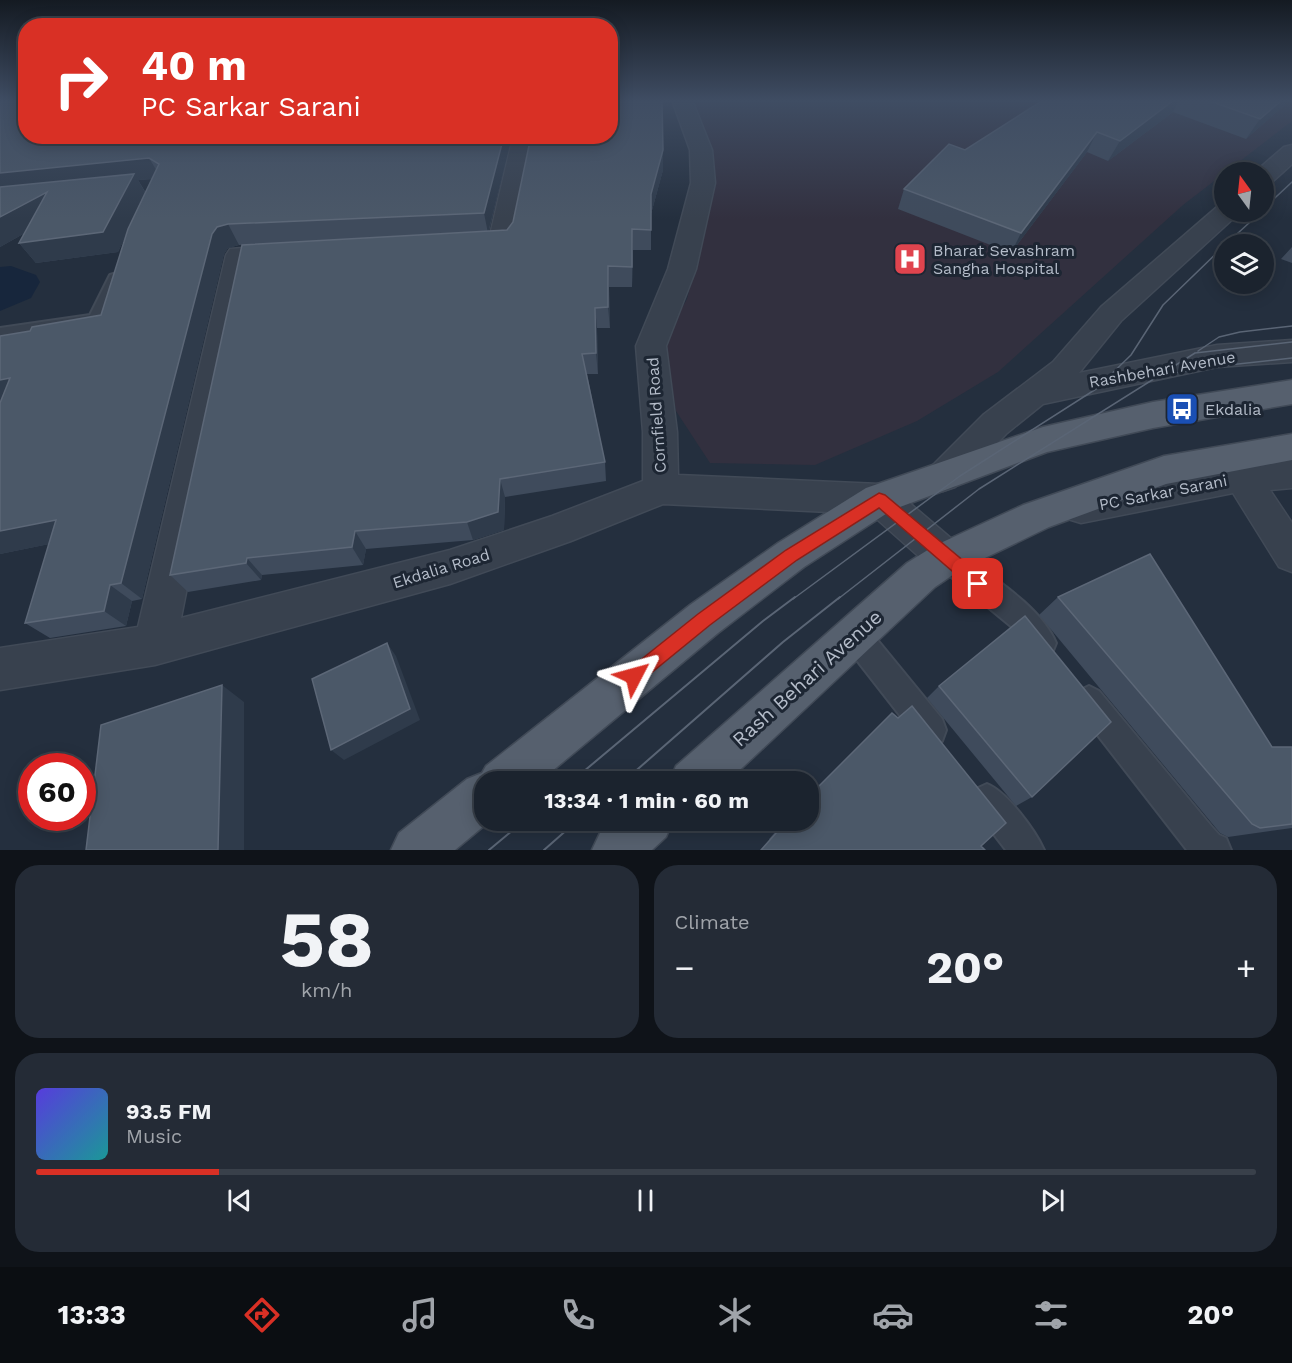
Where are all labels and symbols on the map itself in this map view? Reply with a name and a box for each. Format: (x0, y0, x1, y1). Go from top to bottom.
north arrow (1214, 162, 1274, 222)
hospital icon: Bharat Sevashram Sangha Hospital (892, 241, 928, 277)
place label: Bharat Sevashram Sangha Hospital (933, 241, 1075, 278)
street label: Rashbehari Avenue (1087, 347, 1237, 392)
street label: Cornfield Road (643, 356, 670, 474)
bus stop icon: Ekdalia (1164, 391, 1200, 427)
place label: Ekdalia (1205, 400, 1261, 419)
street label: PC Sarkar Sarani (1097, 471, 1229, 514)
street label: Ekdalia Road (390, 545, 492, 592)
pin (952, 558, 1003, 609)
street label: Rash Behari Avenue (727, 605, 887, 751)
position arrow (602, 644, 666, 708)
speed limit sign: 60 (18, 753, 96, 831)

